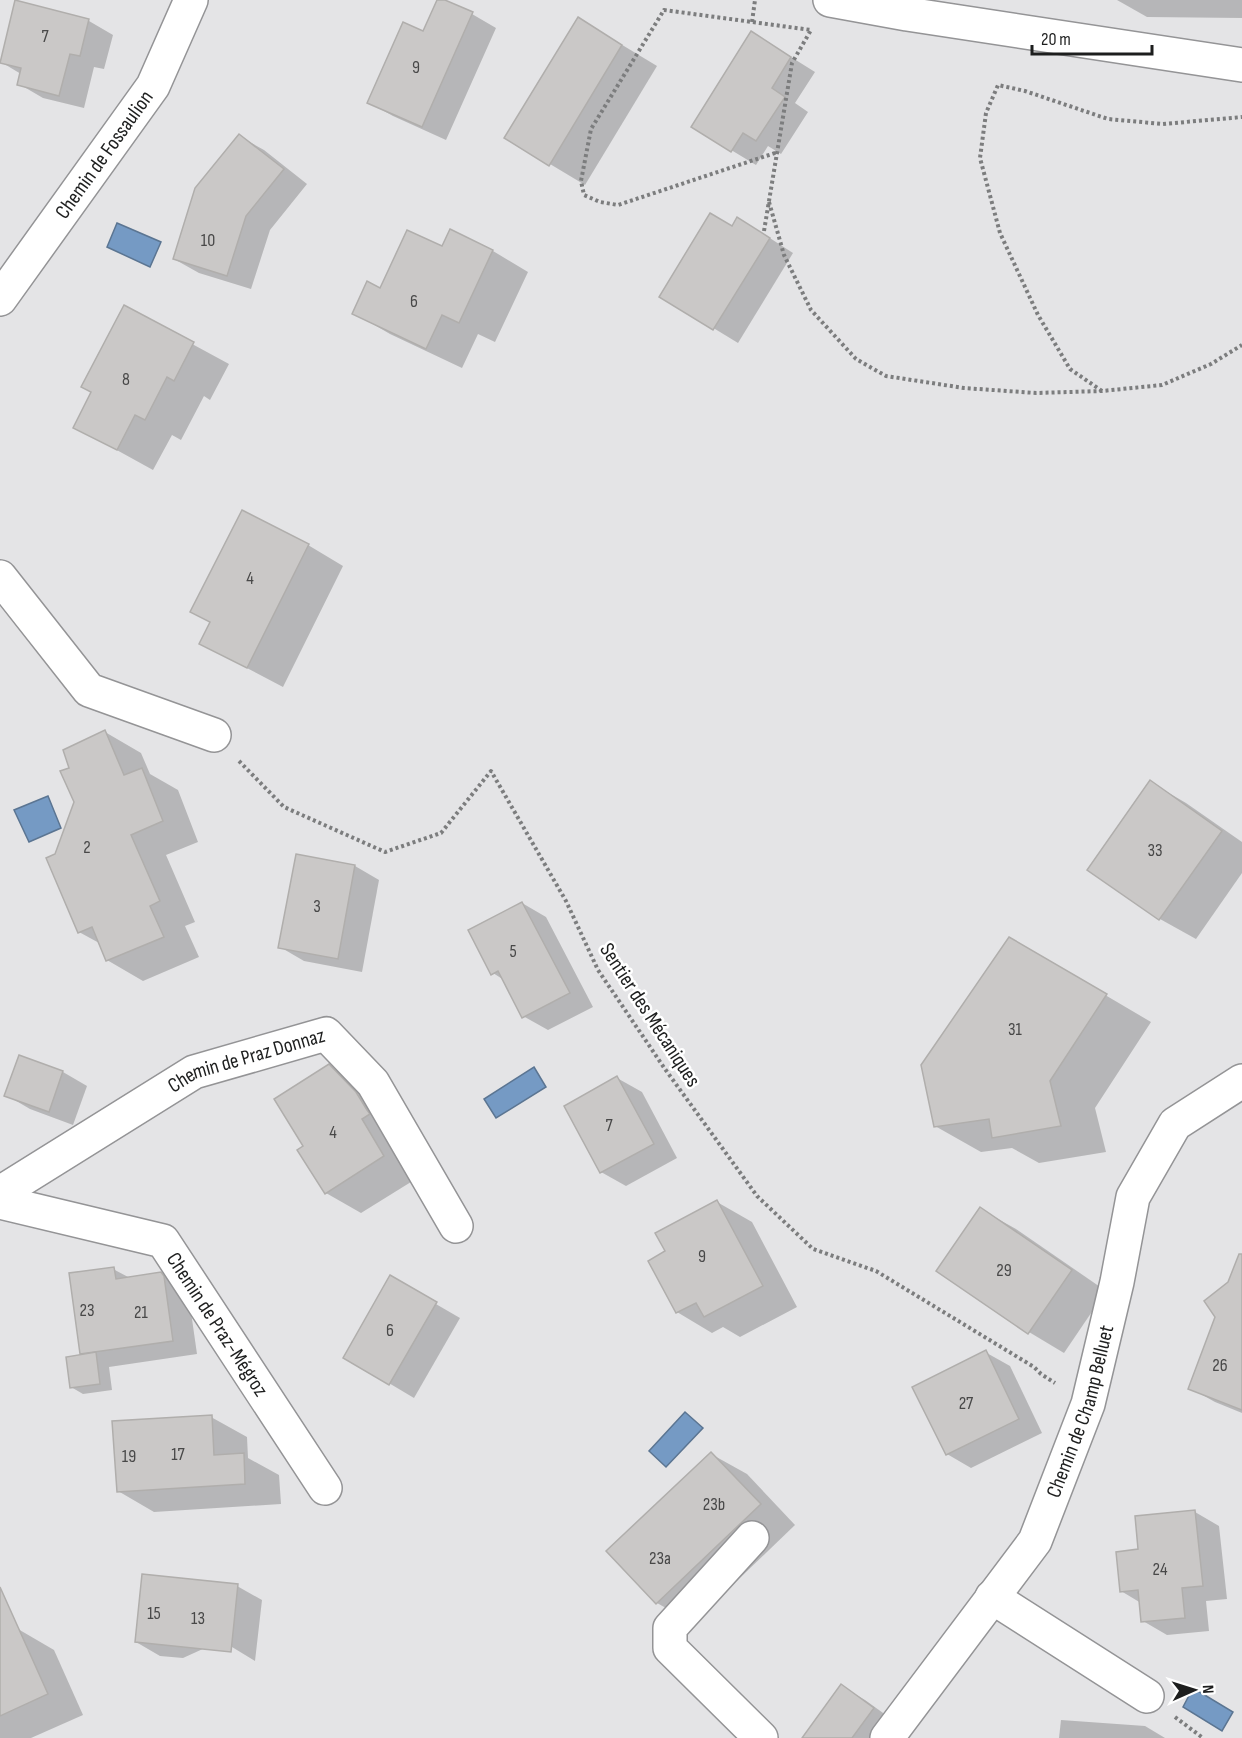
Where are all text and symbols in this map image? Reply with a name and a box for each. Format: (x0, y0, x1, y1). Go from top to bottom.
scale bar (1032, 18, 1152, 56)
house number: 7 (41, 26, 49, 47)
text: 20 m (1041, 29, 1071, 50)
house number: 9 (412, 57, 420, 78)
street label: Chemin de Fossaulion (49, 85, 158, 223)
house number: 10 (201, 230, 215, 251)
house number: 6 (410, 291, 418, 312)
house number: 8 (122, 369, 130, 390)
house number: 4 (246, 568, 254, 589)
house number: 2 (83, 837, 91, 858)
house number: 33 (1147, 840, 1163, 861)
house number: 3 (313, 896, 321, 917)
street label: Sentier des Mécaniques (594, 938, 706, 1092)
house number: 5 (509, 941, 517, 962)
house number: 31 (1008, 1019, 1023, 1040)
street label: Chemin de Praz Donnaz (163, 1022, 328, 1098)
house number: 7 (605, 1115, 613, 1136)
house number: 4 (329, 1122, 337, 1143)
house number: 9 (698, 1246, 706, 1267)
street label: Chemin de Praz-Mégroz (161, 1247, 274, 1401)
house number: 29 (996, 1260, 1012, 1281)
house number: 23 (80, 1300, 95, 1321)
house number: 21 (134, 1302, 149, 1323)
house number: 6 (386, 1320, 394, 1341)
street label: Chemin de Champ Belluet (1041, 1323, 1119, 1501)
house number: 26 (1212, 1355, 1228, 1376)
house number: 27 (959, 1393, 974, 1414)
house number: 17 (171, 1444, 186, 1465)
house number: 19 (122, 1446, 136, 1467)
house number: 23b (703, 1494, 725, 1515)
house number: 23a (649, 1548, 671, 1569)
house number: 24 (1153, 1559, 1168, 1580)
house number: 15 (147, 1603, 161, 1624)
house number: 13 (191, 1608, 205, 1629)
north arrow (1164, 1660, 1224, 1720)
text: N (1198, 1685, 1217, 1694)

